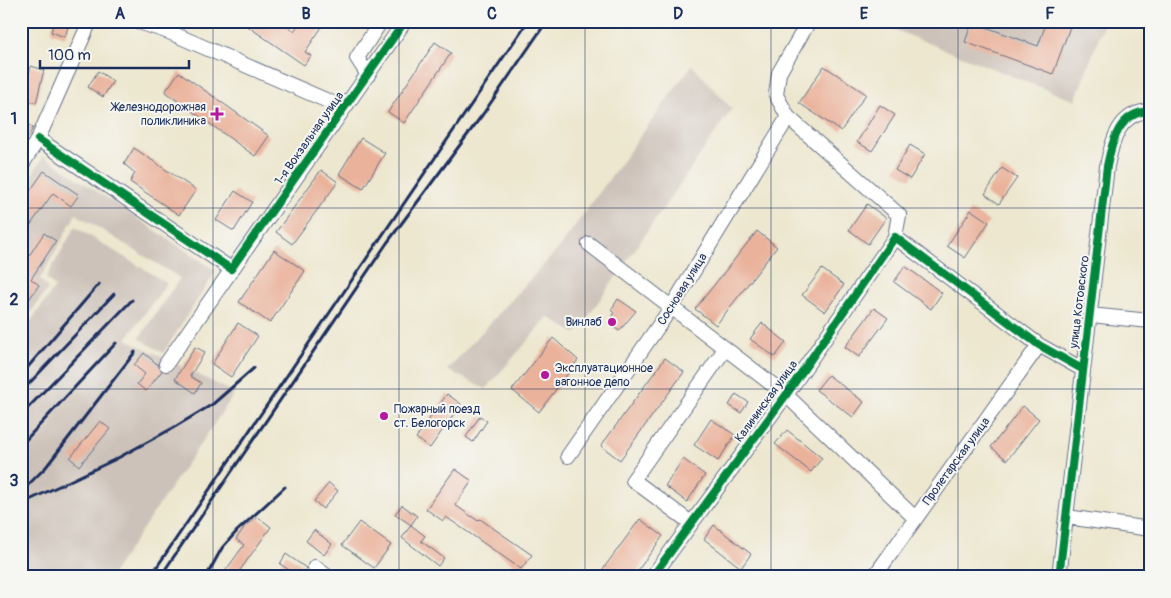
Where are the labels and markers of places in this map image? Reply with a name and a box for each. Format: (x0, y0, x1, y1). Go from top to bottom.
place label: Железнодорожная поликлиника (110, 100, 206, 129)
marker: Железнодорожная поликлиника (210, 107, 224, 121)
place label: Винлаб (565, 315, 602, 330)
marker: Винлаб (606, 316, 618, 328)
place label: Эксплуатационное вагонное депо (555, 361, 653, 390)
marker: Эксплуатационное вагонное депо (539, 369, 551, 381)
place label: Пожарный поезд ст. Белогорск (394, 402, 481, 431)
marker: Пожарный поезд ст. Белогорск (378, 410, 390, 422)

